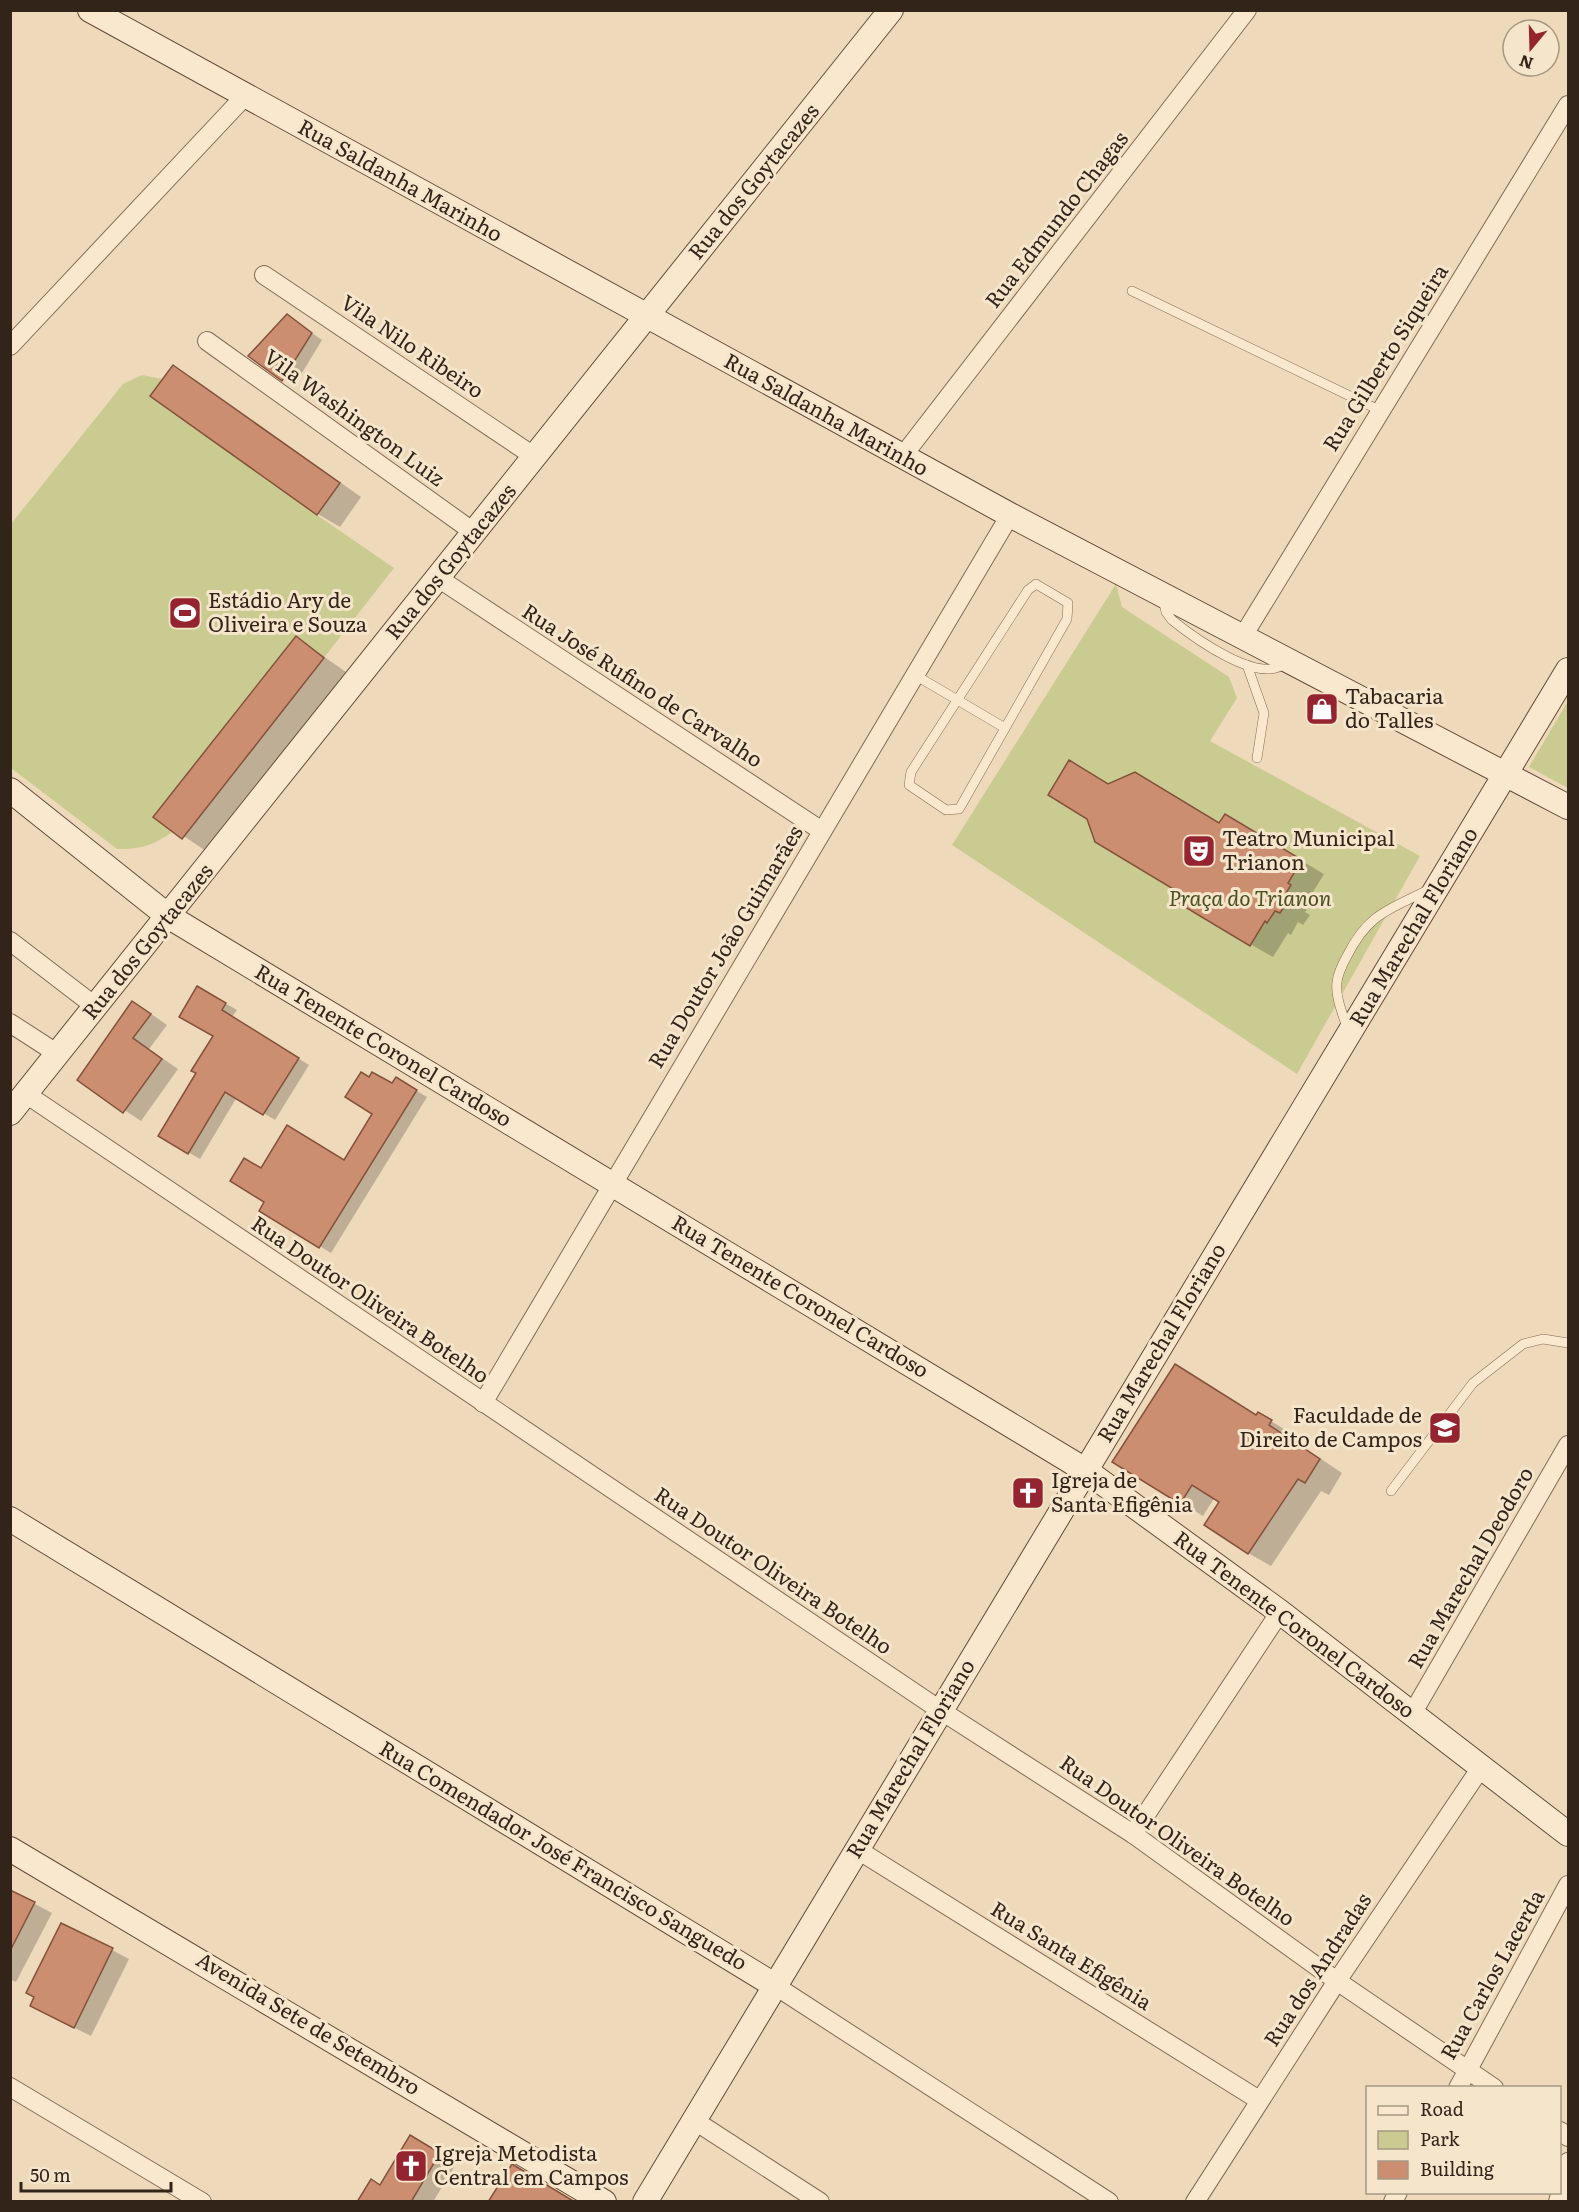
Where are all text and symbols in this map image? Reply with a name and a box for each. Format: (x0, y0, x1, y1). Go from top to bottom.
north arrow (1501, 18, 1561, 78)
text: N (1516, 50, 1536, 77)
street label: Rua dos Goytacazes (679, 96, 825, 265)
street label: Rua Saldanha Marinho (293, 110, 509, 248)
street label: Rua Edmundo Chagas (976, 123, 1134, 314)
street label: Rua Gilberto Siqueira (1314, 256, 1454, 456)
street label: Vila Nilo Ribeiro (336, 286, 491, 404)
street label: Vila Washington Luiz (259, 340, 452, 492)
street label: Rua Saldanha Marinho (719, 344, 935, 482)
street label: Rua dos Goytacazes (376, 476, 522, 645)
place label: Estádio Ary de Oliveira e Souza (208, 583, 368, 638)
street label: Rua José Rufino de Carvalho (517, 594, 770, 774)
sports icon: Estádio Ary de Oliveira e Souza (167, 595, 203, 631)
place label: Tabacaria do Talles (1345, 679, 1444, 734)
shop icon: Tabacaria do Talles (1304, 691, 1340, 727)
street label: Rua Doutor João Guimarães (639, 818, 809, 1073)
street label: Rua Marechal Floriano (1340, 820, 1484, 1031)
place label: Teatro Municipal Trianon (1222, 821, 1395, 876)
theatre icon: Teatro Municipal Trianon (1181, 833, 1217, 869)
street label: Rua dos Goytacazes (73, 856, 219, 1025)
park label: Praça do Trianon (1168, 881, 1332, 912)
street label: Rua Tenente Coronel Cardoso (250, 955, 519, 1133)
street label: Rua Tenente Coronel Cardoso (667, 1206, 936, 1384)
street label: Rua Doutor Oliveira Botelho (246, 1207, 497, 1389)
street label: Rua Marechal Floriano (1088, 1236, 1232, 1447)
place label: Faculdade de Direito de Campos (1239, 1398, 1422, 1453)
school or university icon: Faculdade de Direito de Campos (1427, 1410, 1463, 1446)
street label: Rua Marechal Deodoro (1398, 1460, 1539, 1673)
place label: Igreja de Santa Efigênia (1051, 1463, 1193, 1518)
church icon: Igreja de Santa Efigênia (1010, 1475, 1046, 1511)
street label: Rua Doutor Oliveira Botelho (649, 1478, 900, 1660)
street label: Rua Tenente Coronel Cardoso (1168, 1522, 1423, 1724)
street label: Rua Marechal Floriano (837, 1652, 981, 1863)
street label: Rua Comendador José Francisco Sanguedo (374, 1731, 754, 1976)
street label: Rua Doutor Oliveira Botelho (1054, 1746, 1302, 1932)
street label: Rua Carlos Lacerda (1431, 1882, 1551, 2065)
street label: Rua dos Andradas (1255, 1886, 1377, 2052)
street label: Rua Santa Efigênia (986, 1892, 1159, 2016)
street label: Avenida Sete de Setembro (191, 1943, 427, 2101)
legend (1366, 2086, 1561, 2194)
text: Road (1420, 2095, 1464, 2122)
text: Park (1420, 2125, 1461, 2152)
place label: Igreja Metodista Central em Campos (434, 2136, 629, 2191)
church icon: Igreja Metodista Central em Campos (393, 2148, 429, 2184)
scale bar (21, 2155, 171, 2193)
text: Building (1420, 2155, 1495, 2182)
text: 50 m (30, 2161, 71, 2188)

